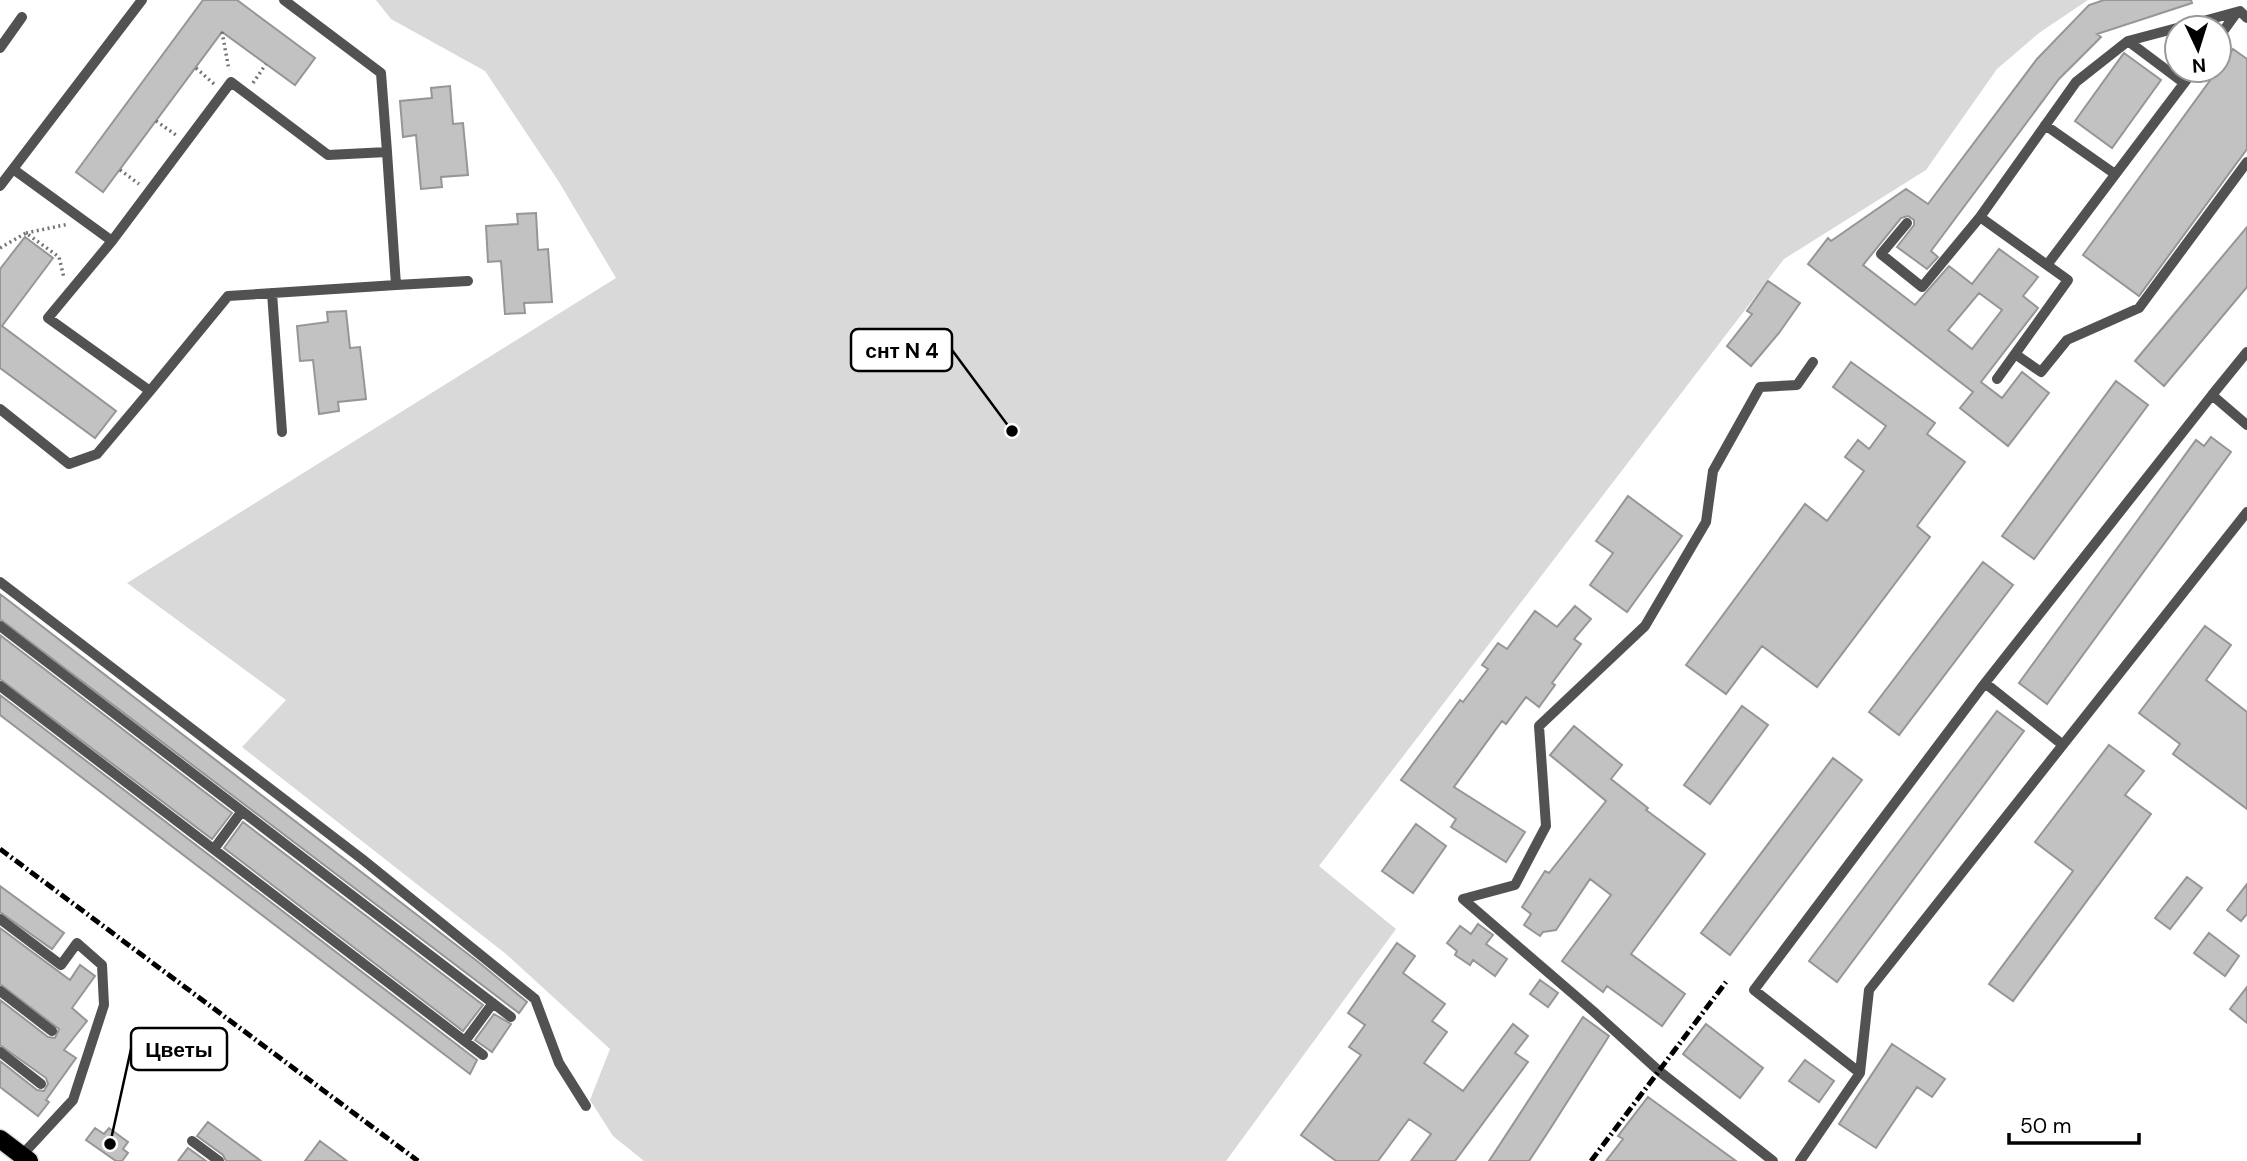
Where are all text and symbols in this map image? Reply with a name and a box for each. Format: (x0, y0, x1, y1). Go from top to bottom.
north arrow (2163, 14, 2233, 84)
text: N (2191, 53, 2207, 78)
callout: снт N 4 (851, 329, 952, 371)
text: снт N 4 (865, 337, 939, 365)
callout: Цветы (131, 1028, 227, 1070)
text: Цветы (145, 1036, 213, 1064)
scale bar (2009, 1102, 2138, 1146)
text: 50 m (2020, 1112, 2071, 1140)

